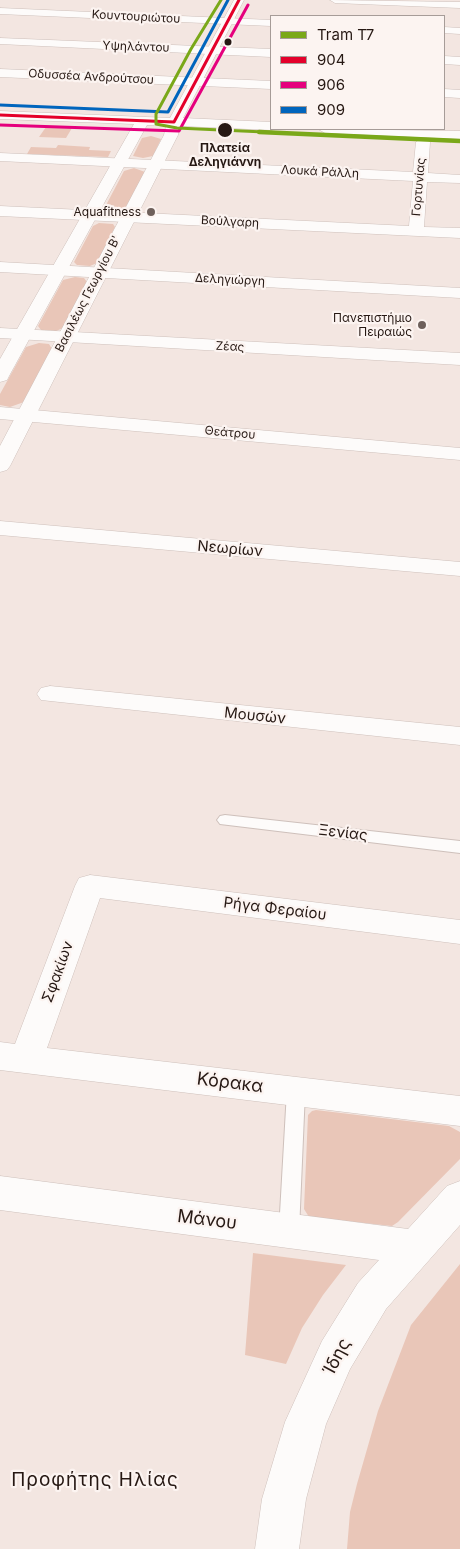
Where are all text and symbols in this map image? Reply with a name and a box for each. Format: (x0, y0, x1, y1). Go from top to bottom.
street label: Κουντουριώτου (91, 7, 181, 27)
legend (270, 15, 445, 130)
text: Tram Τ7 (317, 25, 374, 44)
unlabelled marker (223, 37, 233, 47)
street label: Υψηλάντου (102, 39, 170, 55)
text: 904 (317, 50, 345, 69)
street label: Οδυσσέα Ανδρούτσου (28, 67, 154, 87)
text: 906 (317, 75, 345, 94)
text: 909 (317, 100, 345, 119)
marker: Πλατεία Δεληγιάννη (216, 121, 234, 139)
place label: Πλατεία Δεληγιάννη (189, 141, 261, 169)
street label: Γορτυνίας (409, 157, 429, 217)
street label: Λουκά Ράλλη (281, 163, 359, 181)
place label: Aquafitness (74, 205, 141, 219)
marker: Aquafitness (145, 206, 157, 218)
street label: Βούλγαρη (201, 213, 259, 231)
street label: Βασιλέως Γεωργίου Β' (52, 233, 124, 355)
street label: Δεληγιώργη (195, 271, 265, 289)
place label: Πανεπιστήμιο Πειραιώς (333, 311, 412, 339)
marker: Πανεπιστήμιο Πειραιώς (416, 319, 428, 331)
street label: Ζέας (215, 339, 245, 355)
street label: Θεάτρου (204, 424, 256, 442)
street label: Νεωρίων (197, 537, 263, 561)
street label: Μουσών (223, 704, 287, 728)
street label: Ξενίας (317, 821, 369, 845)
street label: Ρήγα Φεραίου (223, 894, 327, 924)
street label: Σφακίων (39, 939, 77, 1005)
street label: Κόρακα (196, 1068, 264, 1098)
street label: Μάνου (176, 1206, 238, 1234)
street label: Ίδης (318, 1335, 356, 1379)
district label: Προφήτης Ηλίας (9, 1469, 181, 1491)

